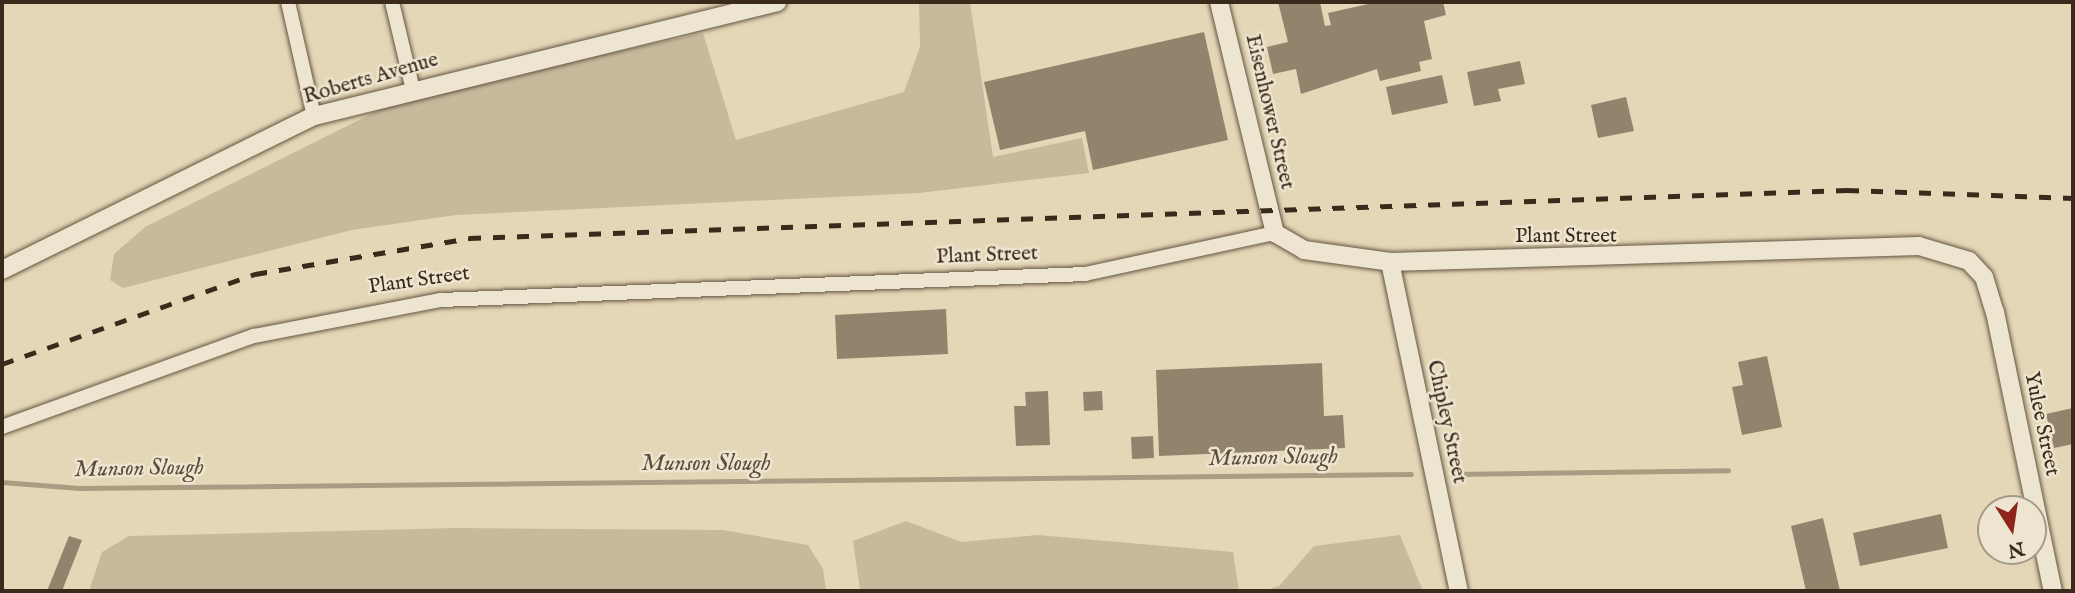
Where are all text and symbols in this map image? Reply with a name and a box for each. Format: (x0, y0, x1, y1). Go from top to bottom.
street label: Eisenhower Street (1239, 32, 1299, 192)
street label: Roberts Avenue (301, 48, 441, 110)
street label: Plant Street (1515, 224, 1617, 250)
street label: Plant Street (936, 242, 1038, 270)
street label: Plant Street (367, 261, 471, 301)
street label: Chipley Street (1421, 358, 1471, 486)
street label: Yulee Street (2018, 370, 2064, 478)
water label: Munson Slough (1208, 443, 1338, 473)
water label: Munson Slough (641, 450, 771, 478)
water label: Munson Slough (74, 454, 204, 484)
north arrow (1977, 495, 2047, 565)
text: N (2005, 535, 2026, 562)

